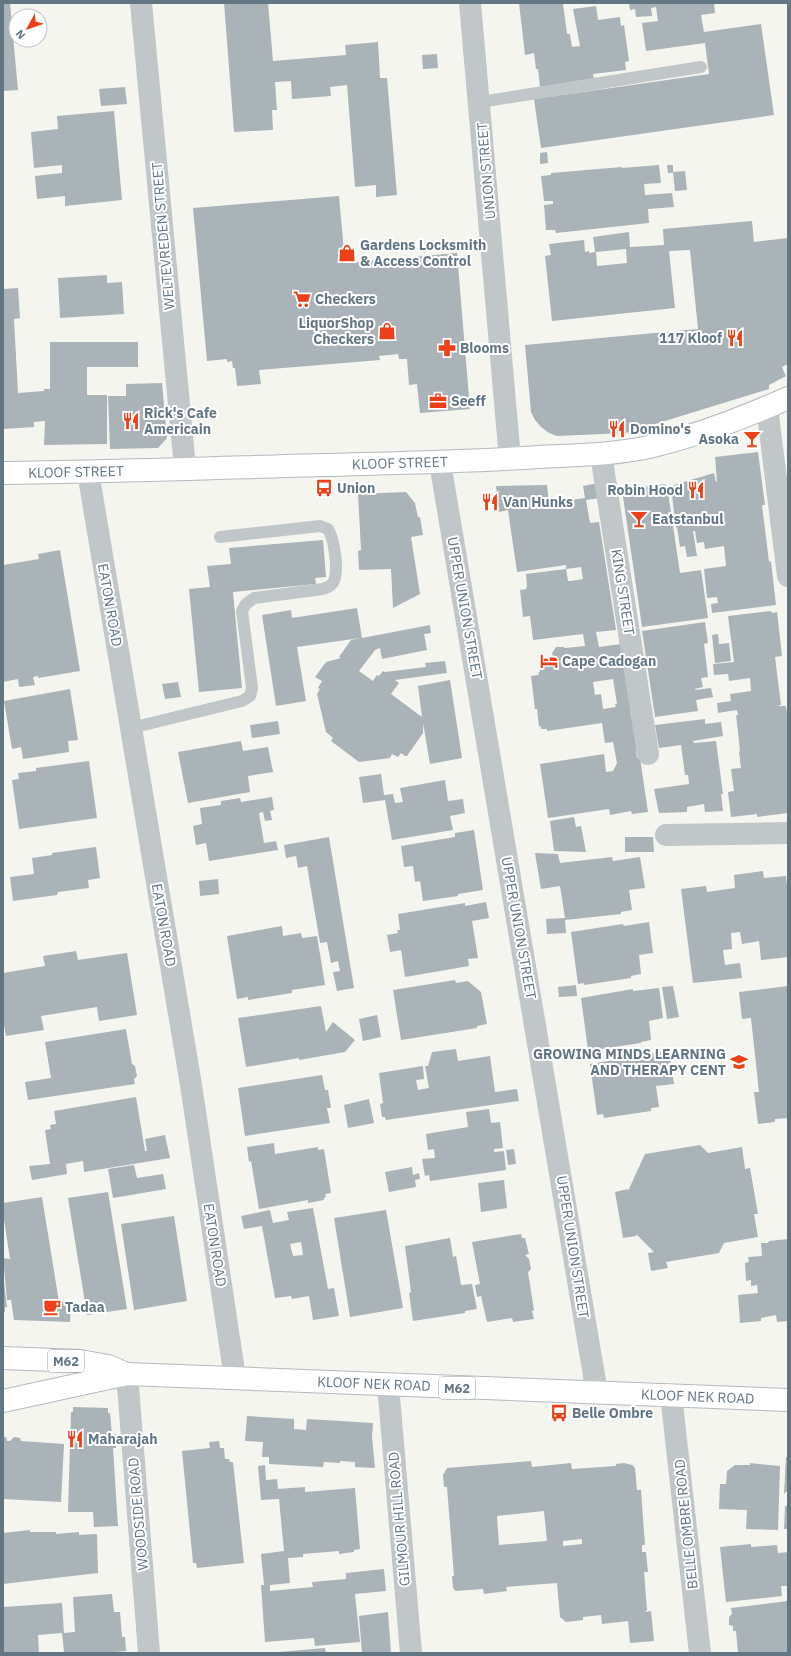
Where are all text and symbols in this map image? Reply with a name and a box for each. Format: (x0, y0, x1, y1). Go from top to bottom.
north arrow (8, 8, 48, 48)
text: N (12, 27, 28, 42)
street label: UNION STREET (473, 122, 499, 220)
street label: WELTEVREDEN STREET (148, 161, 178, 311)
place label: Gardens Locksmith & Access Control (360, 236, 486, 270)
shop icon: Gardens Locksmith & Access Control (337, 243, 357, 263)
supermarket icon: Checkers (292, 289, 312, 309)
place label: Checkers (315, 290, 376, 308)
place label: LiquorShop Checkers (299, 314, 374, 348)
shop icon: LiquorShop Checkers (377, 321, 397, 341)
restaurant icon: 117 Kloof (725, 328, 745, 348)
place label: 117 Kloof (659, 329, 722, 347)
pharmacy icon: Blooms (437, 338, 457, 358)
place label: Blooms (460, 339, 509, 357)
office icon: Seeff (428, 391, 448, 411)
place label: Seeff (451, 392, 486, 410)
place label: Rick's Cafe Americain (144, 404, 217, 438)
restaurant icon: Rick's Cafe Americain (121, 411, 141, 431)
restaurant icon: Domino's (607, 419, 627, 439)
place label: Domino's (630, 420, 691, 438)
bar icon: Asoka (742, 429, 762, 449)
place label: Asoka (698, 430, 739, 448)
street label: KLOOF STREET (352, 453, 448, 473)
street label: KLOOF STREET (28, 462, 124, 482)
bus stop icon: Union (314, 478, 334, 498)
place label: Union (337, 479, 375, 497)
restaurant icon: Robin Hood (686, 480, 706, 500)
place label: Robin Hood (607, 481, 683, 499)
restaurant icon: Van Hunks (480, 492, 500, 512)
place label: Van Hunks (503, 493, 573, 511)
bar icon: Eatstanbul (629, 509, 649, 529)
place label: Eatstanbul (652, 510, 723, 528)
street label: UPPER UNION STREET (444, 535, 486, 681)
street label: KING STREET (607, 548, 639, 636)
street label: EATON ROAD (94, 562, 126, 648)
hotel icon: Cape Cadogan (539, 651, 559, 671)
place label: Cape Cadogan (562, 652, 656, 670)
street label: UPPER UNION STREET (498, 855, 540, 1001)
street label: EATON ROAD (148, 882, 180, 968)
place label: GROWING MINDS LEARNING AND THERAPY CENT (533, 1045, 726, 1079)
school or university icon: GROWING MINDS LEARNING AND THERAPY CENT (729, 1052, 749, 1072)
street label: UPPER UNION STREET (553, 1174, 593, 1320)
street label: EATON ROAD (200, 1202, 230, 1288)
cafe icon: Tadaa (42, 1297, 62, 1317)
place label: Tadaa (65, 1298, 105, 1316)
road number: M62 (48, 1350, 84, 1372)
street label: KLOOF NEK ROAD (317, 1372, 431, 1395)
road number: M62 (439, 1377, 475, 1399)
street label: KLOOF NEK ROAD (640, 1385, 755, 1408)
bus stop icon: Belle Ombre (549, 1403, 569, 1423)
place label: Belle Ombre (572, 1404, 653, 1422)
restaurant icon: Maharajah (65, 1429, 85, 1449)
place label: Maharajah (88, 1430, 157, 1448)
street label: GILMOUR HILL ROAD (384, 1451, 414, 1587)
street label: WOODSIDE ROAD (124, 1457, 152, 1571)
street label: BELLE OMBRE ROAD (670, 1458, 702, 1590)

